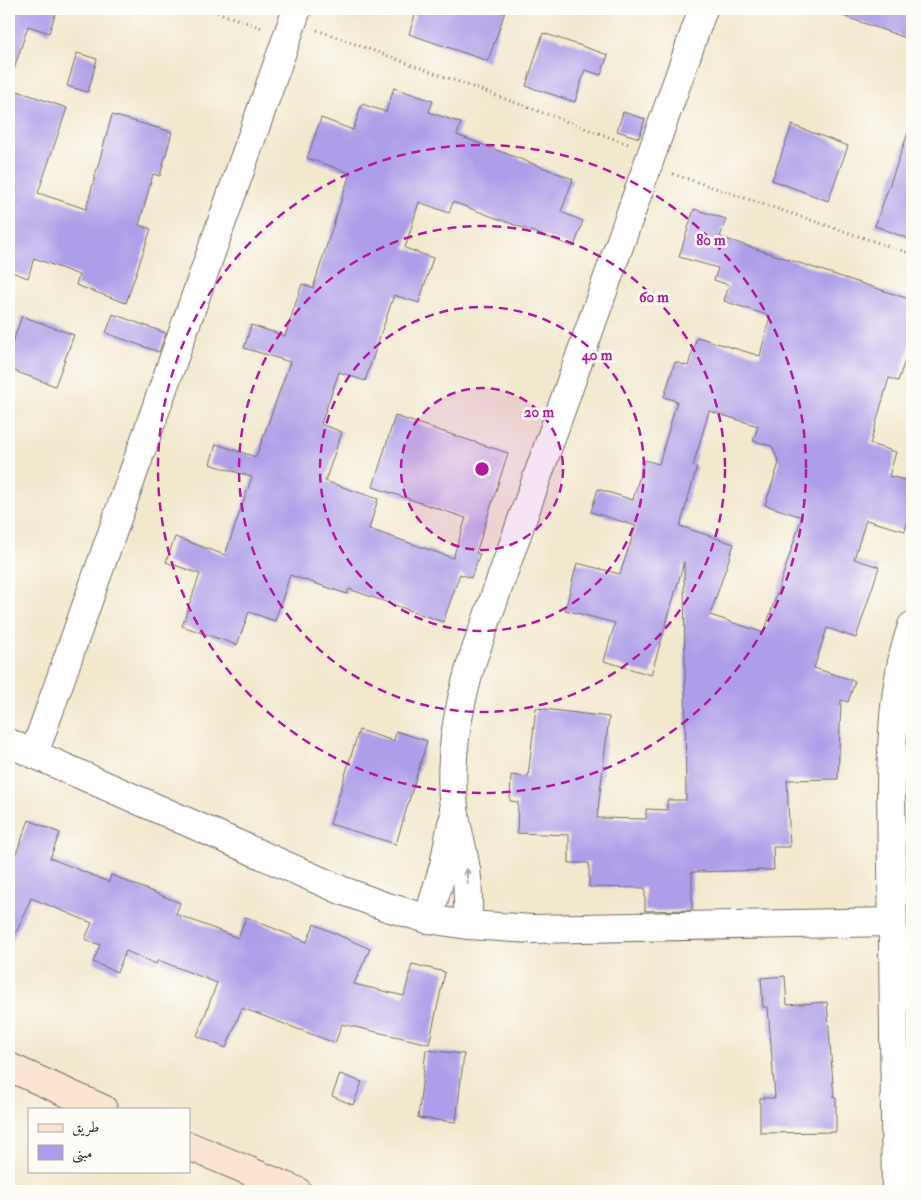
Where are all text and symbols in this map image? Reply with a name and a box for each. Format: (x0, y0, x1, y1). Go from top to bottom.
text: 80 m (696, 231, 726, 250)
text: 60 m (639, 288, 669, 307)
text: 40 m (581, 346, 613, 365)
text: 20 m (524, 403, 554, 422)
centre of rings (473, 460, 491, 478)
one-way arrow (462, 869, 471, 885)
legend (28, 1108, 190, 1172)
text: طريق (72, 1118, 99, 1137)
text: مبنى (72, 1144, 92, 1164)

